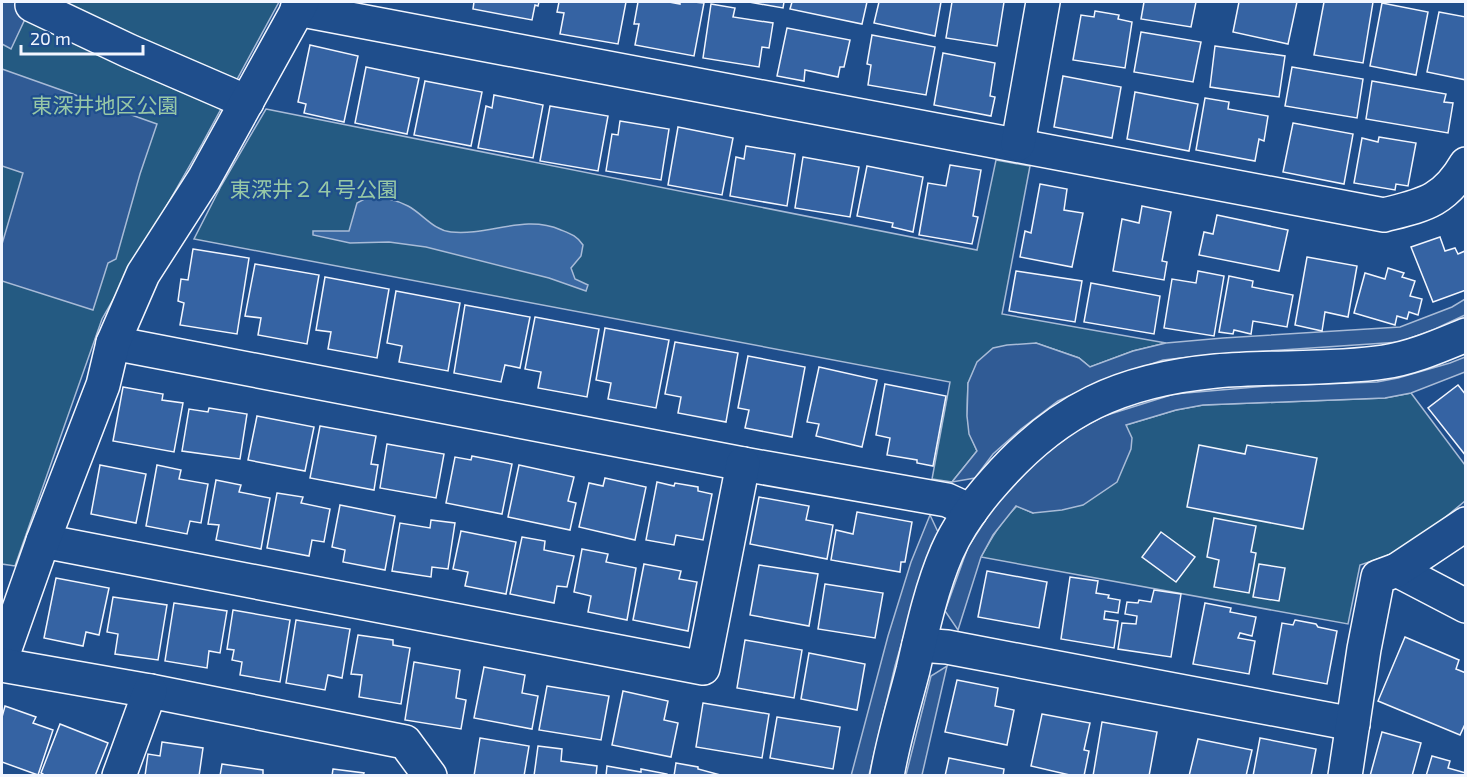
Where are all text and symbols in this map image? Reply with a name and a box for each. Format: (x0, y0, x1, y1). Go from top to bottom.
scale bar (21, 18, 142, 56)
text: 20 m (30, 27, 71, 49)
park label: 東深井地区公園 (32, 92, 179, 117)
park label: 東深井２４号公園 (230, 176, 398, 201)

